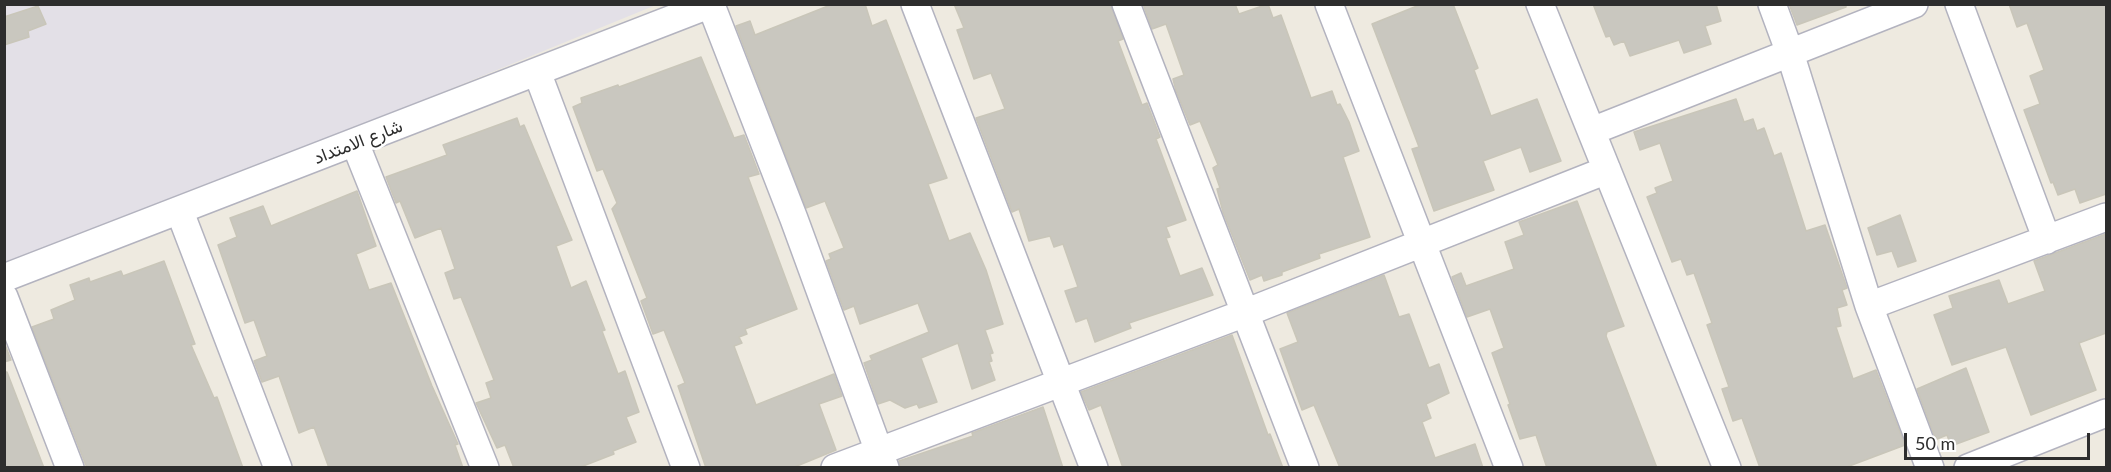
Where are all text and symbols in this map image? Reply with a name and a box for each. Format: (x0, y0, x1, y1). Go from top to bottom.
street label: شارع الامتداد (310, 115, 406, 169)
scale bar (1907, 421, 2093, 459)
text: 50 m (1915, 432, 1955, 454)

